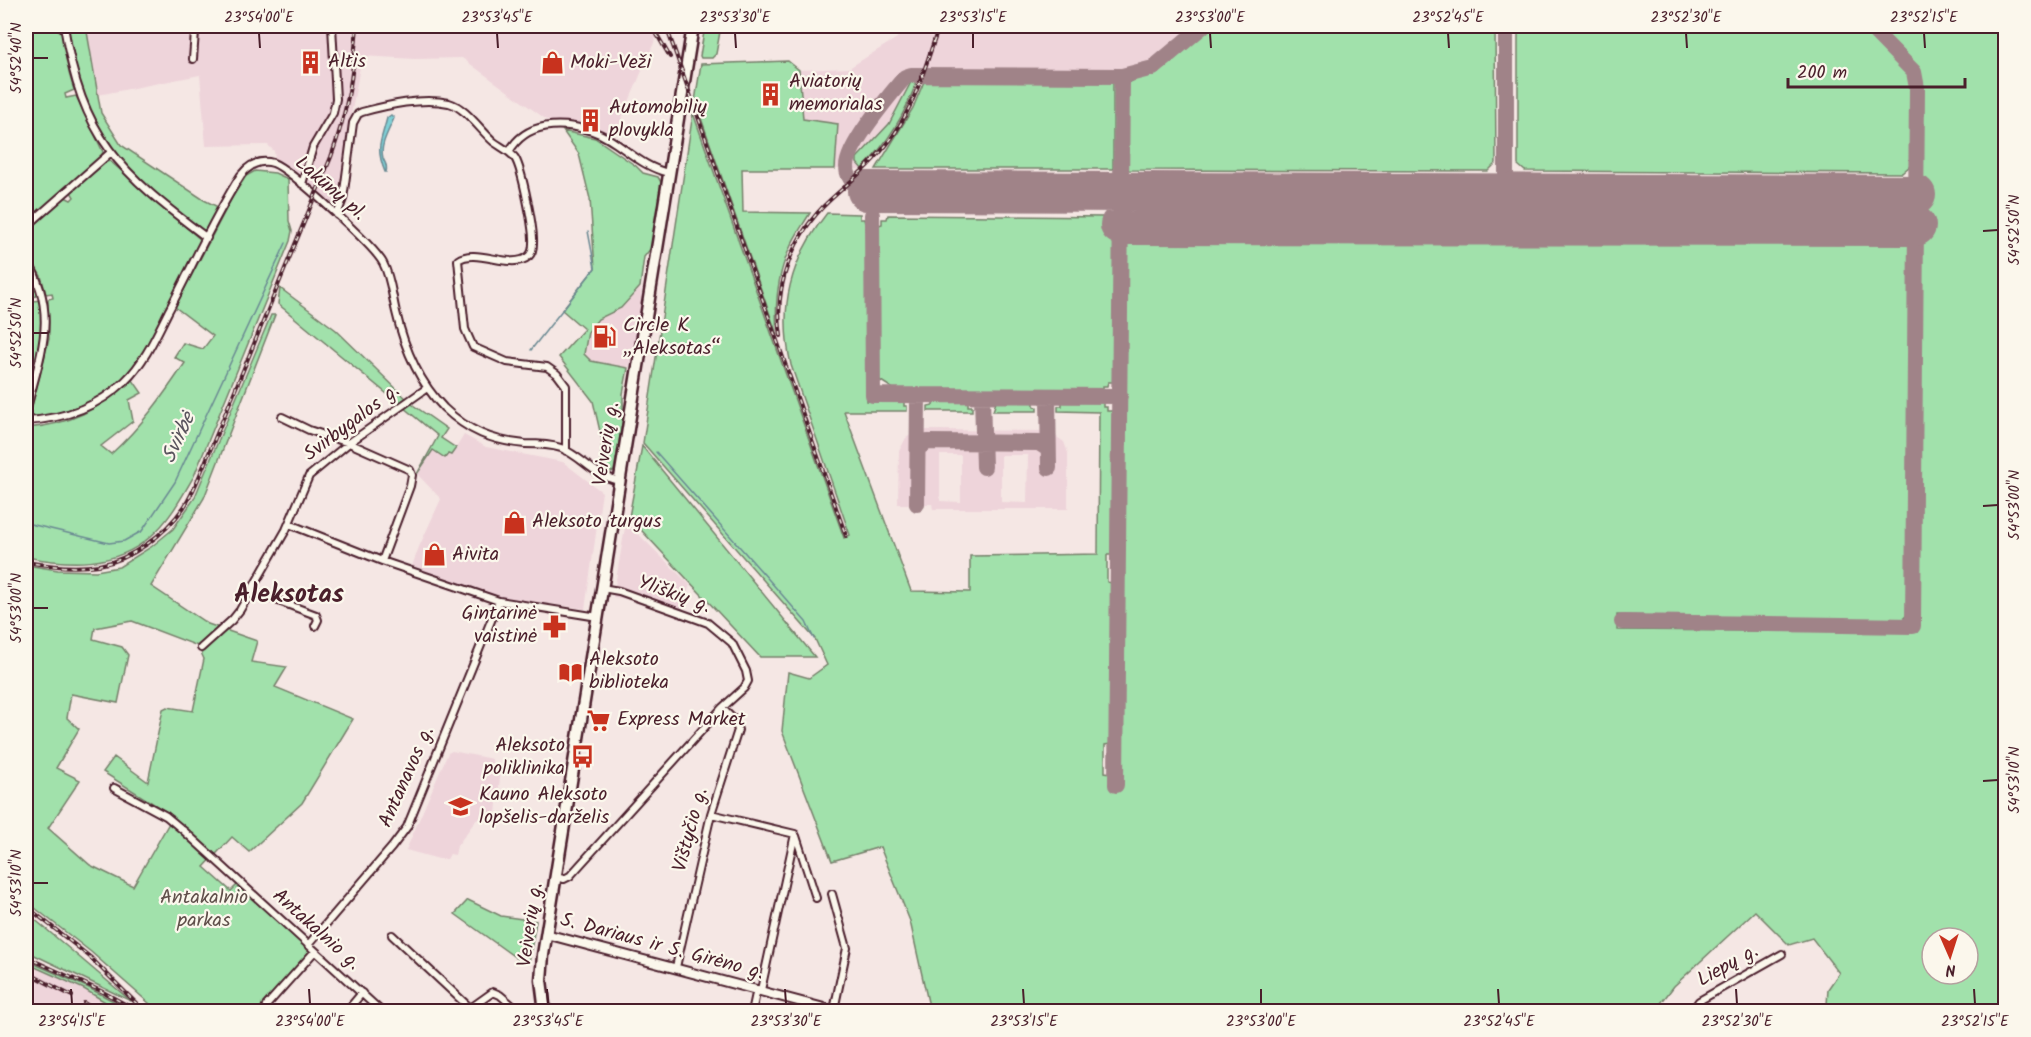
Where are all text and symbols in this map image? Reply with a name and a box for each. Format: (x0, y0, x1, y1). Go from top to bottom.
text: 23°54'00"E (224, 6, 295, 30)
text: 23°53'45"E (461, 6, 534, 30)
text: 23°53'30"E (700, 6, 772, 30)
text: 23°53'15"E (939, 6, 1008, 30)
text: 23°53'00"E (1175, 6, 1246, 30)
text: 23°52'45"E (1412, 6, 1485, 30)
text: 23°52'30"E (1650, 6, 1723, 30)
text: 23°52'15"E (1890, 6, 1959, 30)
text: 54°52'40"N (5, 22, 29, 94)
place label: Altis (328, 46, 367, 78)
place label: Moki-Veži (570, 47, 652, 79)
building icon: Altis (297, 49, 323, 75)
shop icon: Moki-Veži (539, 50, 565, 76)
scale bar (1788, 51, 1965, 89)
text: 200 m (1797, 59, 1847, 88)
place label: Aviatorių memorialas (789, 66, 883, 121)
building icon: Aviatorių memorialas (758, 81, 784, 107)
place label: Automobilių plovykla (608, 92, 707, 147)
building icon: Automobilių plovykla (578, 107, 604, 133)
street label: Lakūnų pl. (287, 148, 373, 230)
text: 54°52'50"N (2003, 194, 2027, 266)
text: 54°52'50"N (5, 297, 29, 369)
place label: Circle K „Aleksotas“ (623, 310, 721, 365)
fuel station icon: Circle K „Aleksotas“ (592, 324, 618, 350)
street label: Svirbygalos g. (297, 376, 407, 470)
street label: Veiverių g. (585, 399, 629, 489)
water label: Svirbė (153, 405, 206, 469)
text: 54°53'00"N (2003, 470, 2027, 540)
place label: Aleksoto turgus (532, 506, 662, 538)
shop icon: Aleksoto turgus (501, 509, 527, 535)
place label: Aivita (452, 539, 499, 571)
shop icon: Aivita (421, 542, 447, 568)
street label: Yliškių g. (633, 567, 715, 623)
text: 54°53'00"N (5, 573, 29, 643)
district label: Aleksotas (234, 574, 344, 616)
place label: Gintarinė vaistinė (461, 598, 537, 653)
pharmacy icon: Gintarinė vaistinė (542, 613, 568, 639)
place label: Aleksoto biblioteka (589, 644, 669, 699)
library icon: Aleksoto biblioteka (558, 659, 584, 685)
place label: Express Market (617, 704, 746, 736)
supermarket icon: Express Market (586, 707, 612, 733)
street label: Antanavos g. (370, 721, 444, 833)
place label: Aleksoto poliklinika (483, 730, 565, 785)
bus stop icon: Aleksoto poliklinika (570, 744, 596, 770)
text: 54°53'10"N (2003, 746, 2027, 814)
place label: Kauno Aleksoto lopšelis-darželis (479, 779, 610, 834)
street label: Vištyčio g. (664, 784, 718, 876)
school or university icon: Kauno Aleksoto lopšelis-darželis (448, 793, 474, 819)
text: 54°53'10"N (5, 849, 29, 917)
street label: Antakalnio g. (264, 881, 368, 979)
street label: Veiverių g. (509, 881, 553, 969)
park label: Antakalnio parkas (160, 882, 248, 937)
street label: S. Dariaus ir S. Girėno g. (557, 904, 767, 990)
north arrow (1920, 926, 1980, 986)
street label: Liepų g. (1691, 936, 1765, 996)
text: N (1945, 957, 1956, 982)
text: 23°54'15"E (38, 1010, 107, 1034)
text: 23°54'00"E (275, 1010, 346, 1034)
text: 23°53'45"E (512, 1010, 585, 1034)
text: 23°53'30"E (751, 1010, 823, 1034)
text: 23°53'15"E (990, 1010, 1059, 1034)
text: 23°53'00"E (1226, 1010, 1297, 1034)
text: 23°52'45"E (1463, 1010, 1536, 1034)
text: 23°52'30"E (1701, 1010, 1774, 1034)
text: 23°52'15"E (1941, 1010, 2010, 1034)

